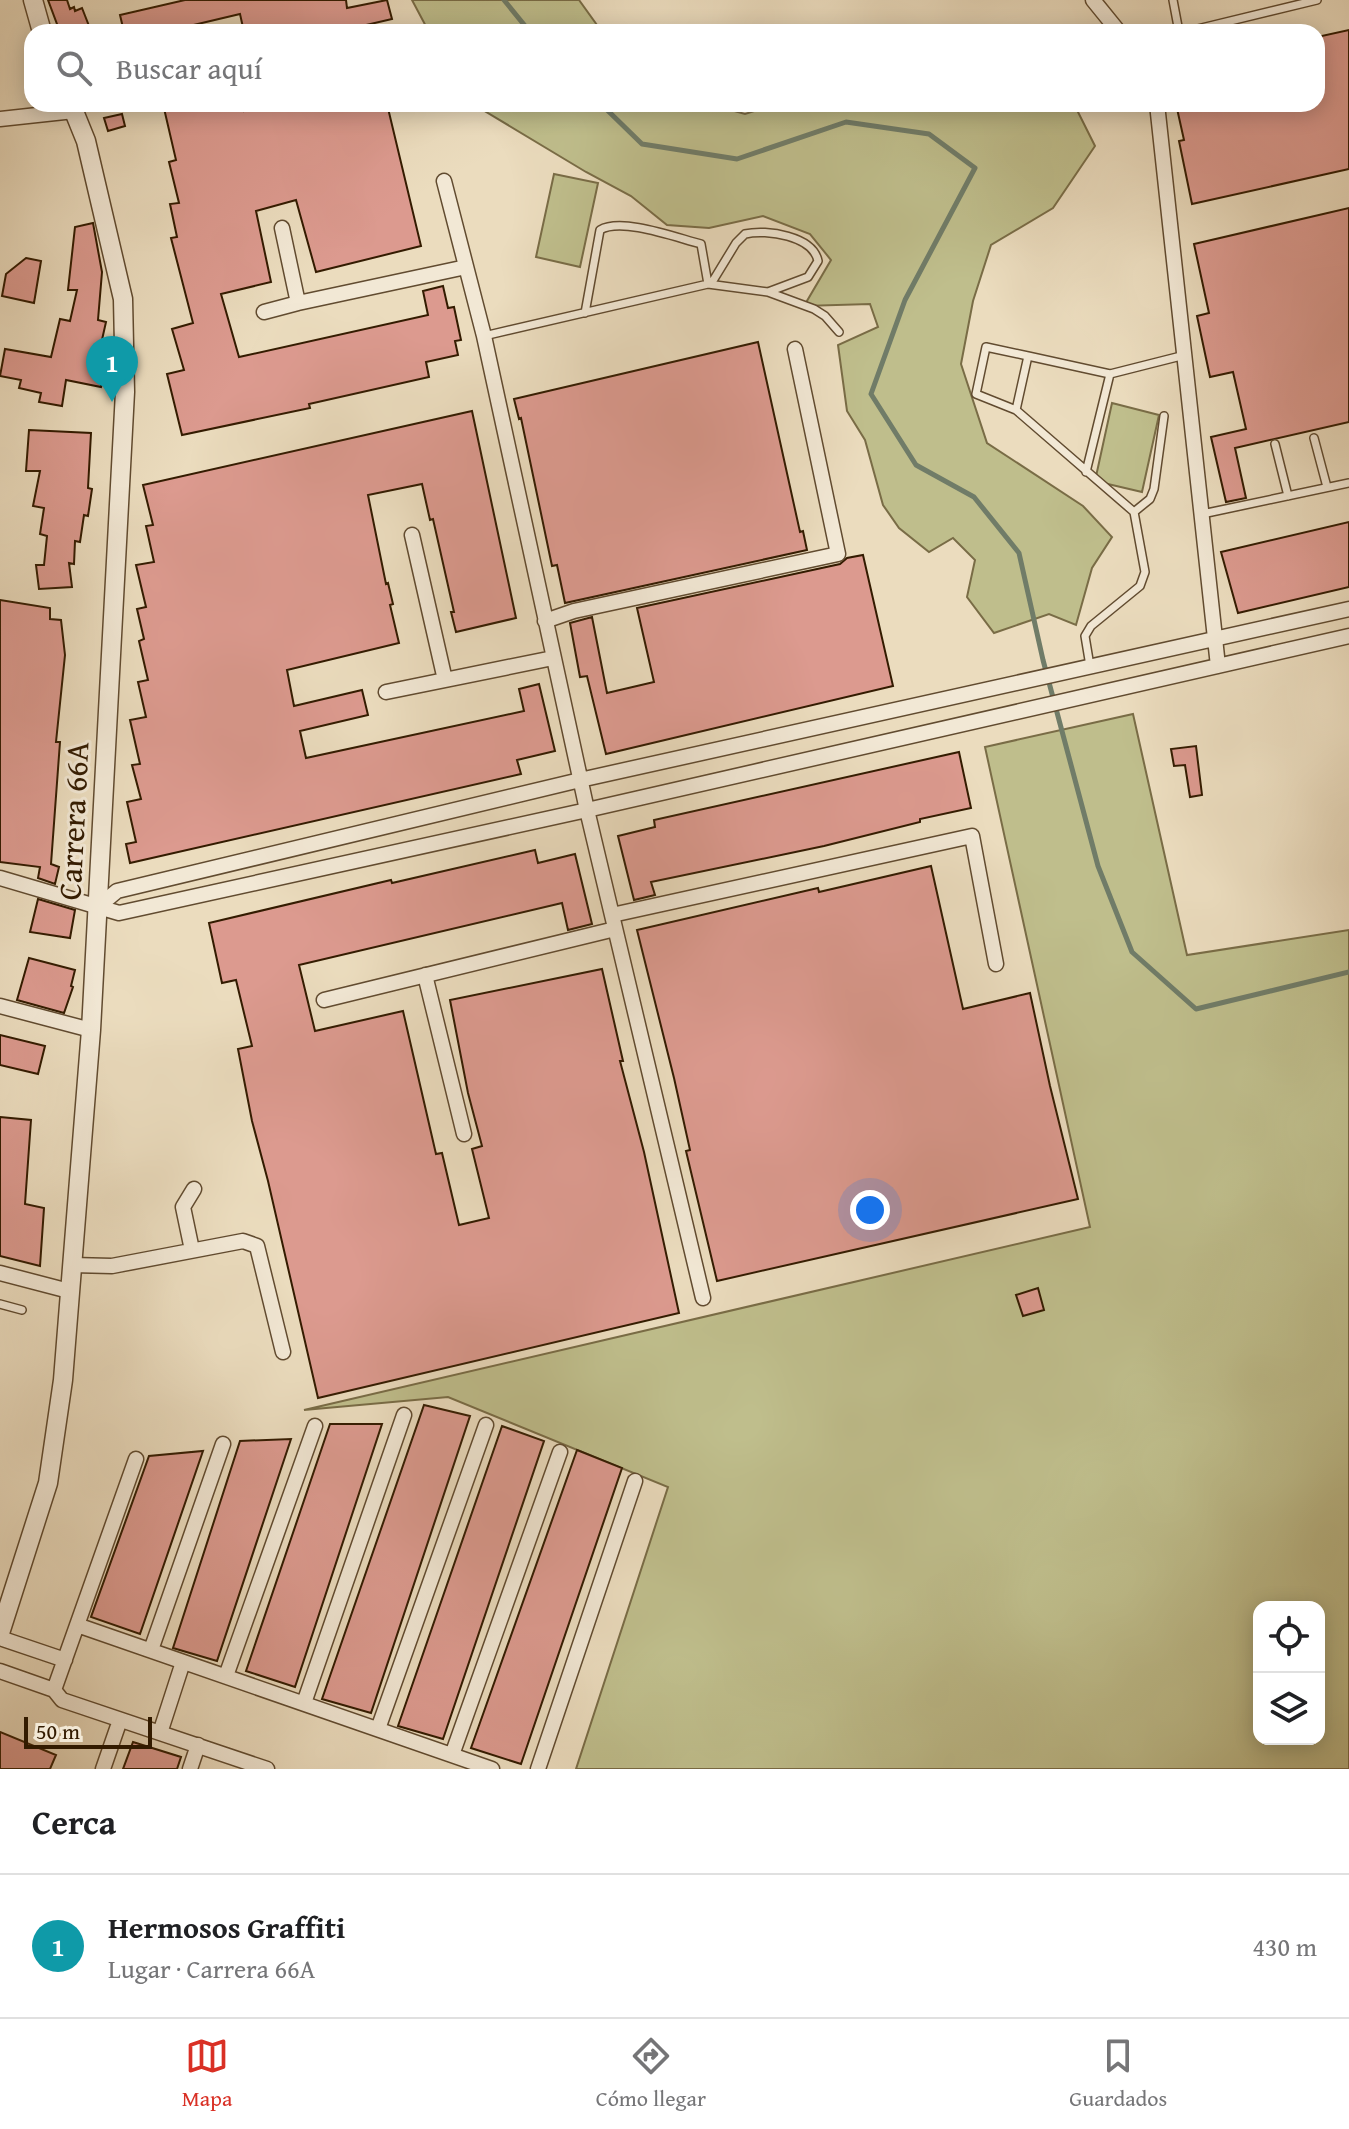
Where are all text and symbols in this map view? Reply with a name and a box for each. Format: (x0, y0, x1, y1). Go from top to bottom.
search box (24, 24, 1325, 112)
icon: search (52, 46, 96, 90)
text: Buscar aquí (116, 46, 262, 90)
pin: 1 (86, 336, 138, 402)
street label: Carrera 66A (45, 740, 101, 901)
your location (850, 1190, 890, 1230)
map controls (1253, 1601, 1325, 1745)
button: locate (1253, 1601, 1325, 1673)
button: layers (1253, 1673, 1325, 1745)
scale bar (24, 1713, 152, 1749)
text: 50 m (36, 1715, 80, 1747)
text: Cerca (32, 1797, 116, 1846)
text: Hermosos Graffiti (108, 1905, 345, 1949)
text: 1 (51, 1927, 65, 1966)
text: 430 m (1252, 1927, 1317, 1966)
text: Lugar · Carrera 66A (108, 1949, 315, 1988)
tab: Mapa (182, 2034, 232, 2114)
tab: Cómo llegar (596, 2034, 706, 2114)
tab: Guardados (1069, 2034, 1167, 2114)

